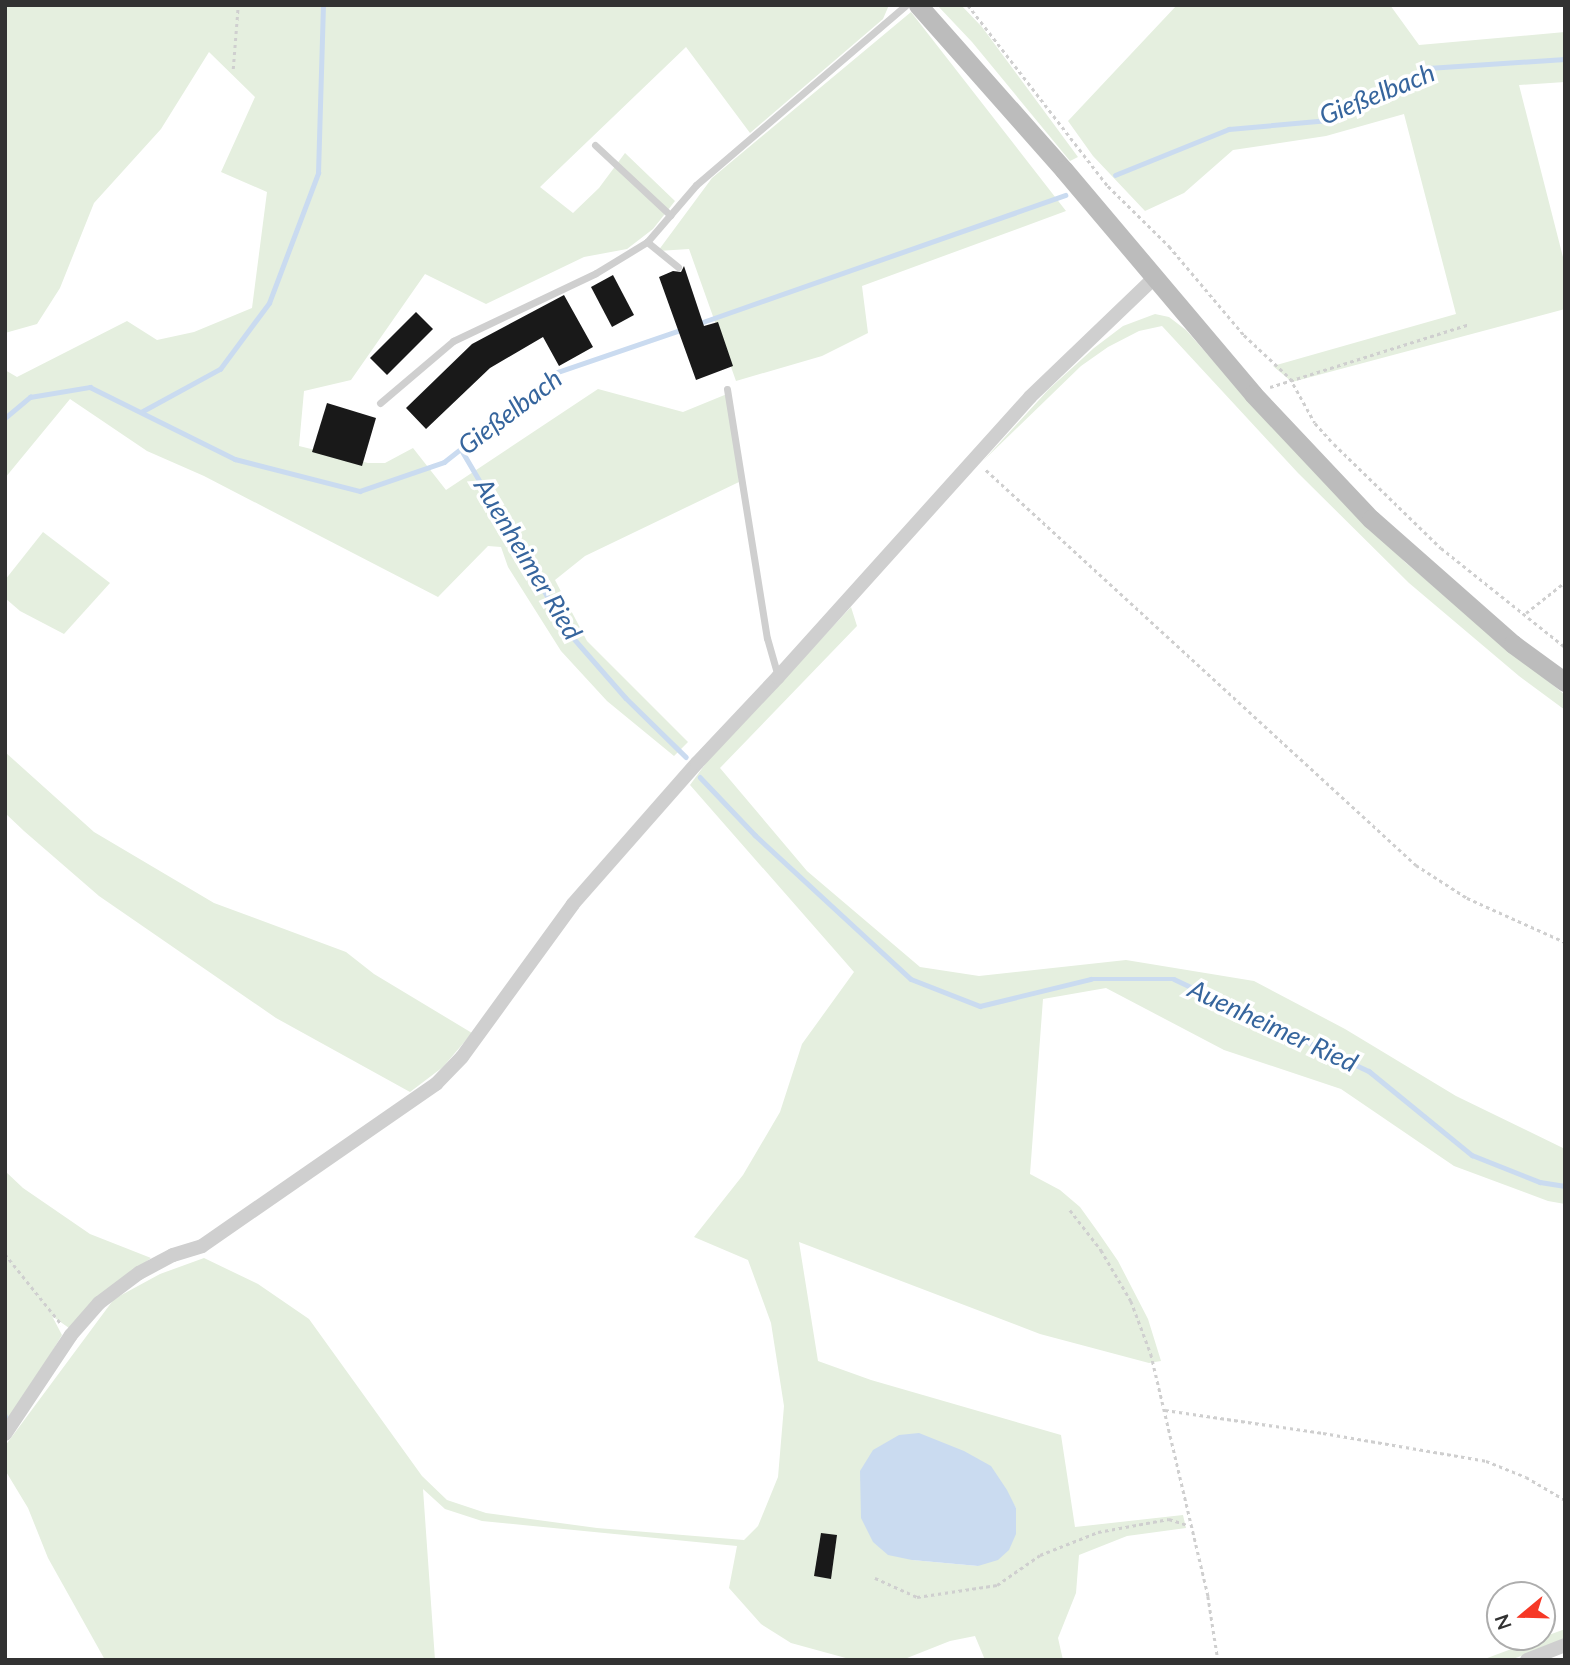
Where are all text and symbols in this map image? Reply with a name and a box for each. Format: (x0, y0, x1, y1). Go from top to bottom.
water label: Gießelbach (1315, 57, 1439, 131)
water label: Gießelbach (452, 363, 568, 461)
water label: Auenheimer Ried (467, 472, 589, 646)
water label: Auenheimer Ried (1183, 973, 1363, 1079)
north arrow (1486, 1581, 1556, 1651)
text: N (1489, 1612, 1516, 1633)

